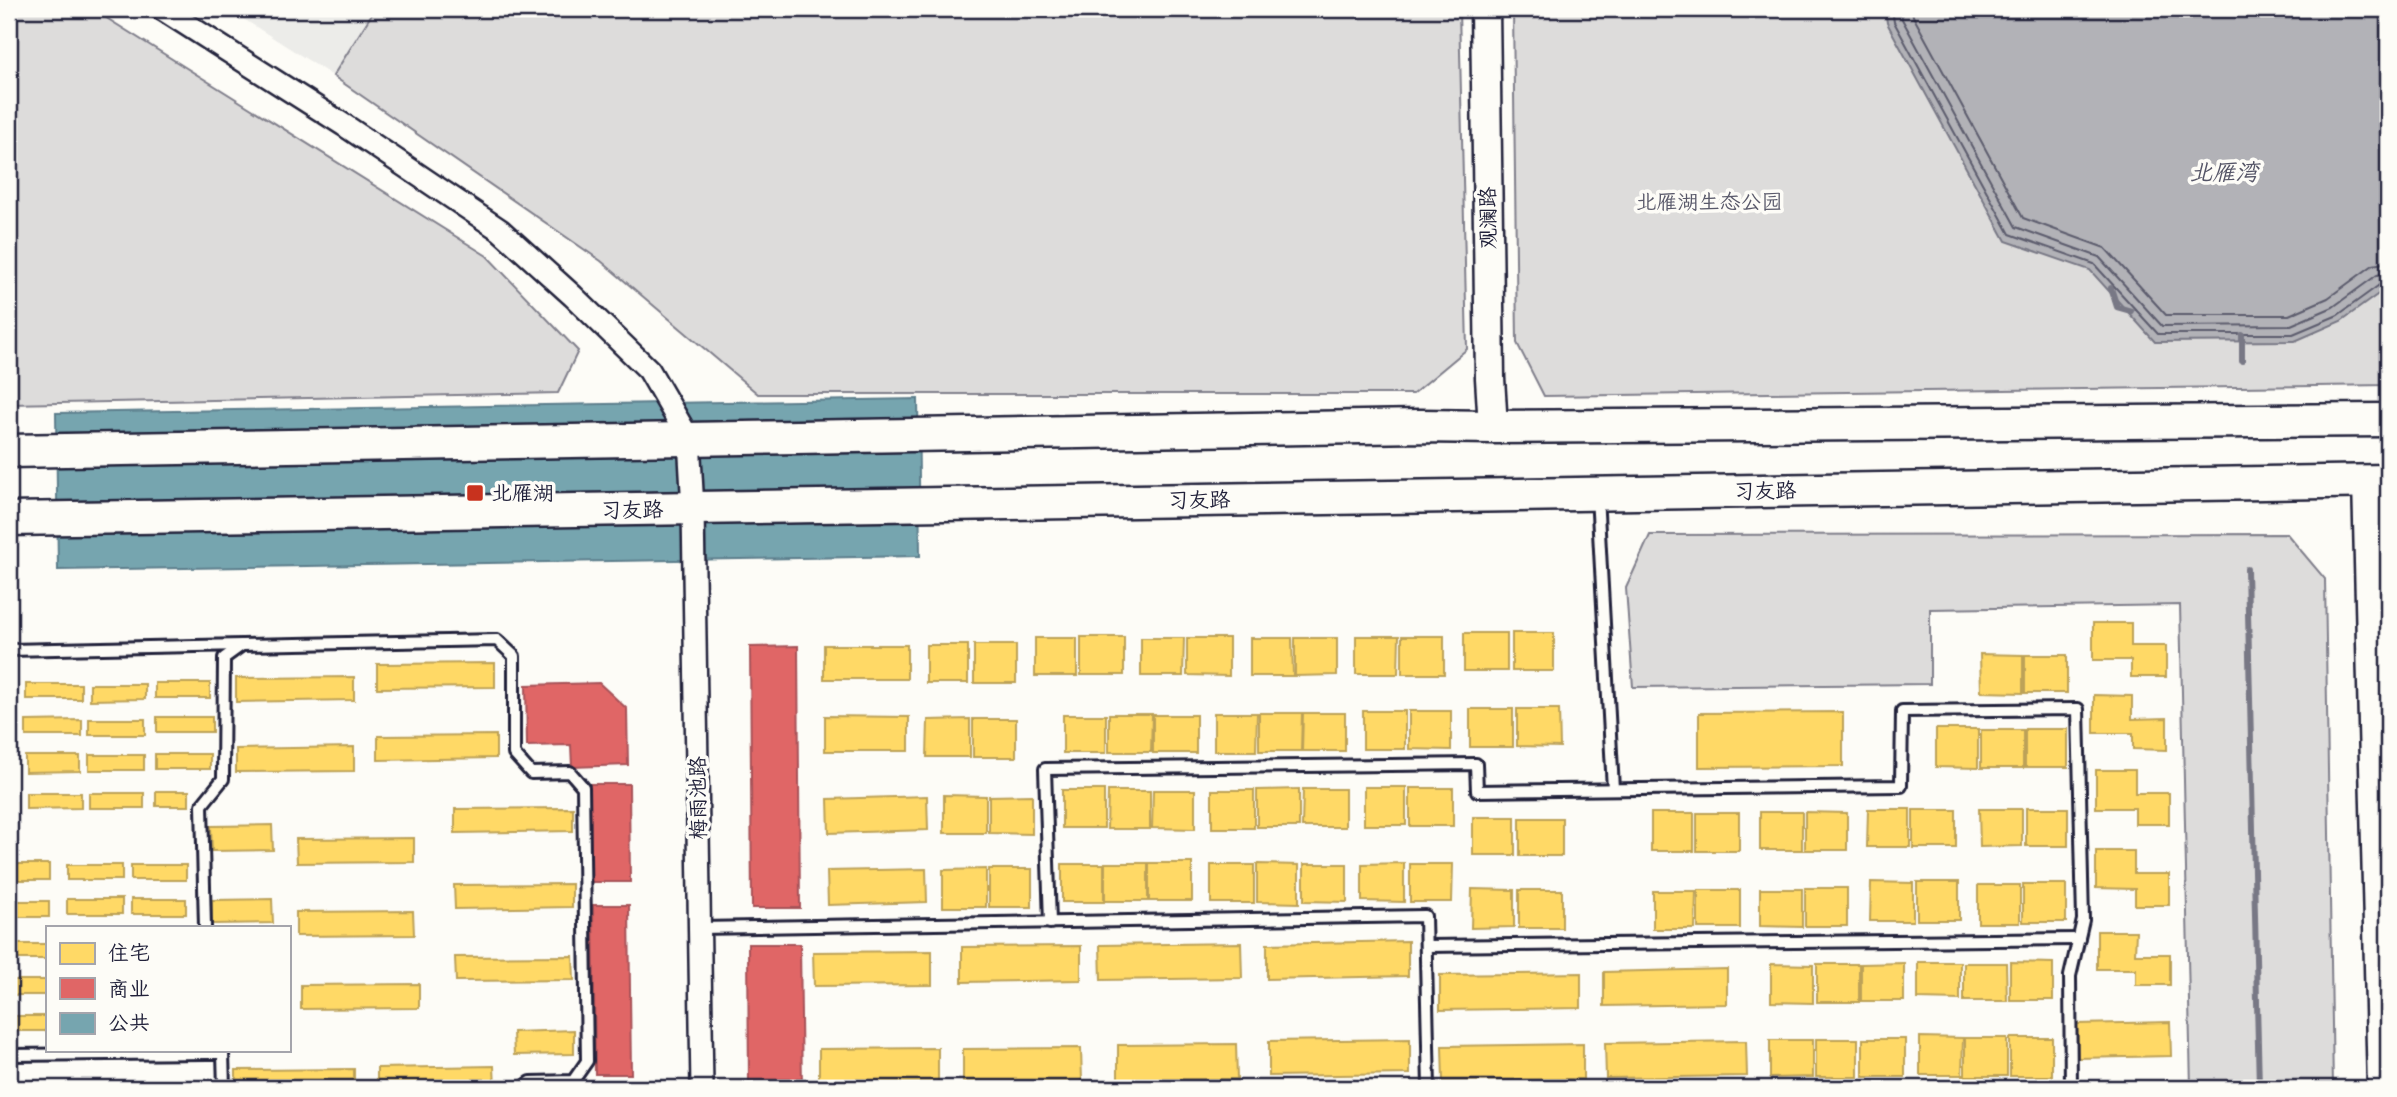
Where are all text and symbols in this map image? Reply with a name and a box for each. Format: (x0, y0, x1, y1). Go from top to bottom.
water label: 北雁湾 (2190, 159, 2262, 189)
street label: 观澜路 (1474, 186, 1504, 250)
park label: 北雁湖生态公园 (1636, 189, 1783, 217)
street label: 习友路 (1733, 477, 1797, 507)
place label: 北雁湖 (491, 480, 554, 508)
marker: 北雁湖 (465, 483, 485, 503)
street label: 习友路 (1167, 486, 1231, 516)
street label: 习友路 (600, 496, 664, 526)
street label: 梅雨池路 (684, 756, 714, 840)
legend (46, 926, 290, 1052)
text: 住宅 (108, 940, 150, 968)
text: 商业 (108, 976, 150, 1004)
text: 公共 (108, 1010, 150, 1038)

